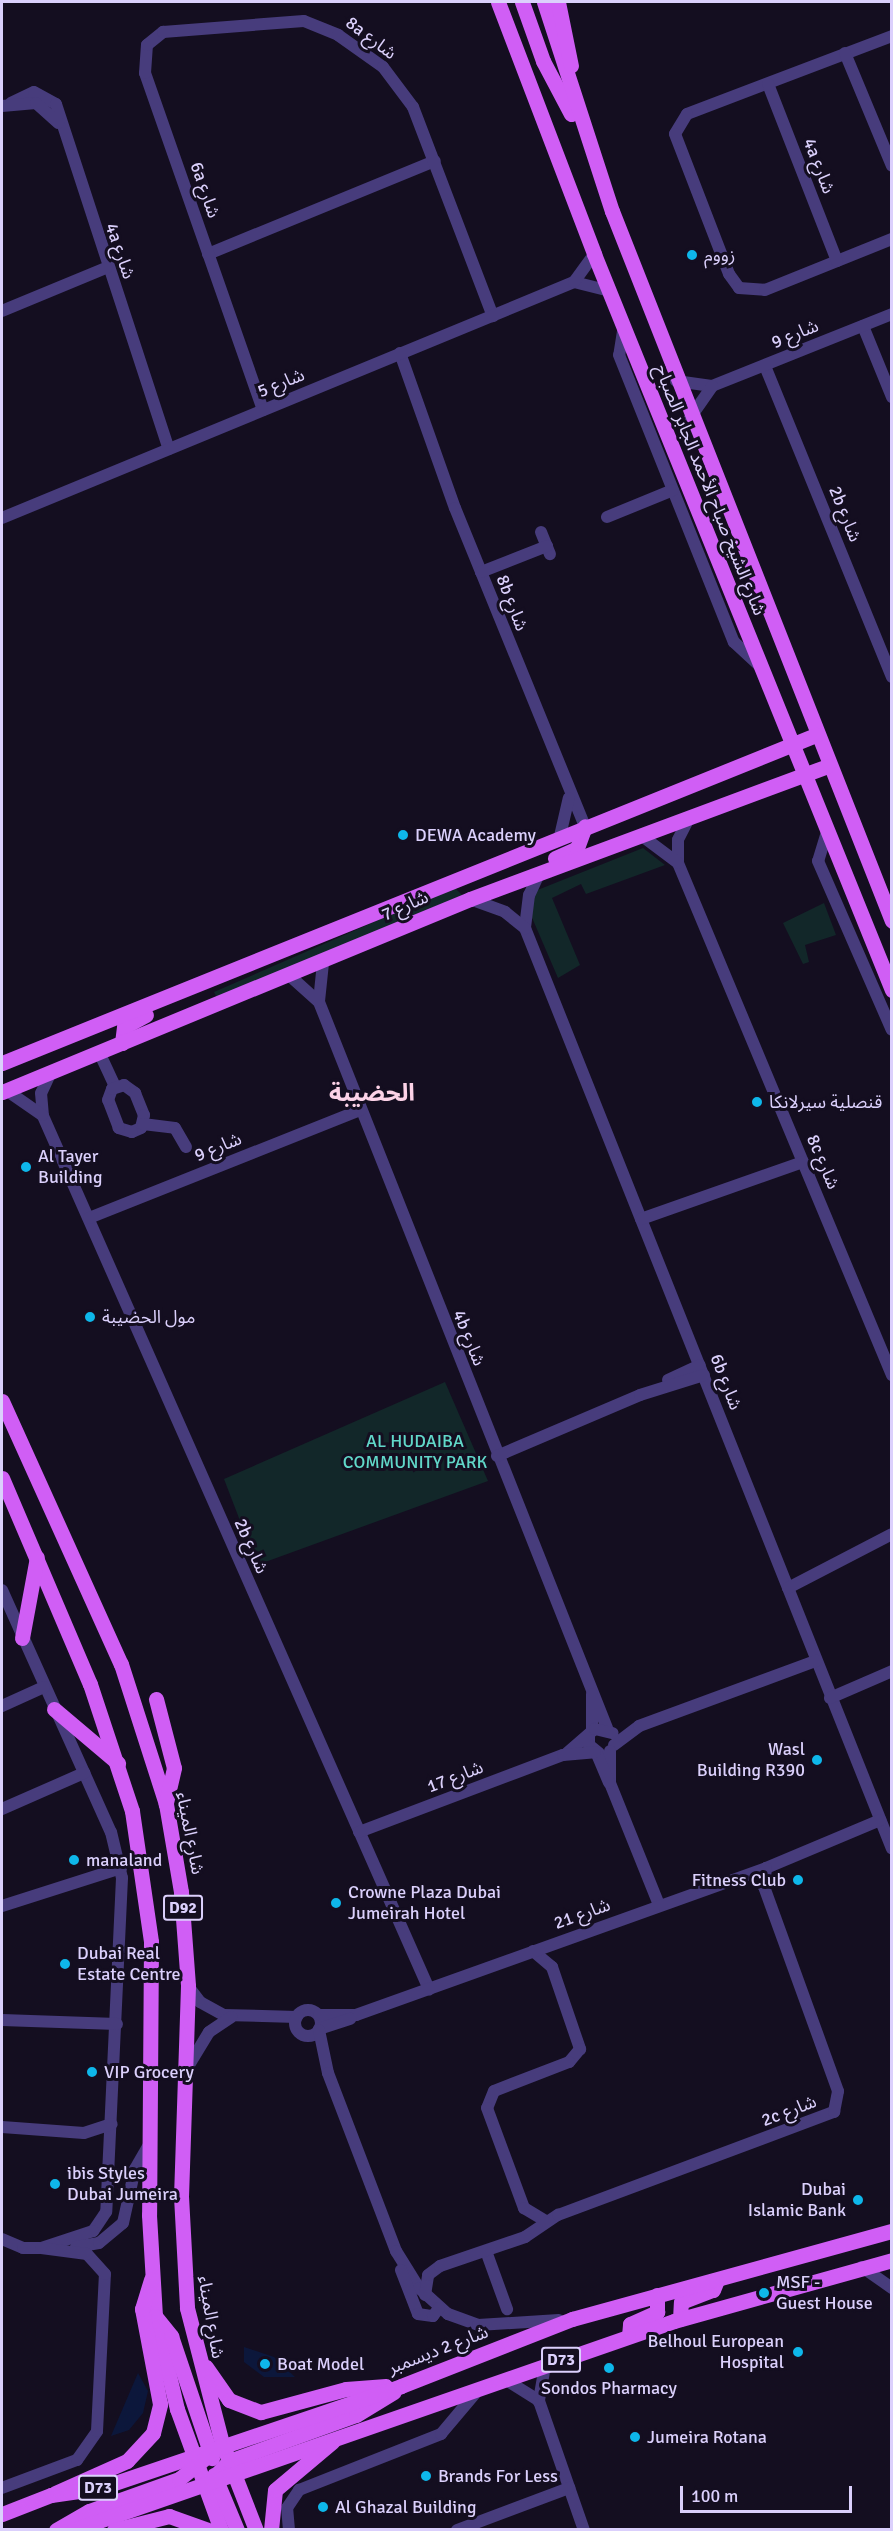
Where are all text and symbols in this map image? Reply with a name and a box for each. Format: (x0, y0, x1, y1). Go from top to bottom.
street label: 8a شارع (341, 12, 401, 64)
street label: 4a شارع (799, 135, 839, 197)
street label: 6a شارع (185, 159, 225, 221)
street label: 4a شارع (100, 220, 140, 282)
place label: زووم (704, 244, 735, 266)
marker: زووم (685, 248, 699, 262)
street label: شارع 9 (768, 315, 822, 353)
street label: شارع الشيخ صباح الأحمد الجابر الصباح (650, 361, 770, 619)
street label: شارع 5 (254, 364, 308, 402)
street label: 2b شارع (824, 483, 866, 545)
street label: 8b شارع (491, 572, 533, 634)
place label: DEWA Academy (415, 824, 536, 846)
marker: DEWA Academy (396, 828, 410, 842)
street label: شارع 7 (378, 886, 432, 926)
district label: الحضيبة (329, 1080, 415, 1108)
place label: قنصلية سيرلانكا (769, 1091, 882, 1113)
marker: قنصلية سيرلانكا (750, 1095, 764, 1109)
street label: شارع 9 (191, 1128, 245, 1166)
street label: 8c شارع (802, 1131, 844, 1193)
place label: Al Tayer Building (38, 1146, 102, 1188)
marker: Al Tayer Building (19, 1160, 33, 1174)
place label: مول الحضيبة (102, 1306, 196, 1328)
street label: 4b شارع (448, 1307, 490, 1369)
marker: مول الحضيبة (83, 1310, 97, 1324)
street label: 6b شارع (705, 1351, 747, 1413)
park label: AL HUDAIBA COMMUNITY PARK (343, 1431, 487, 1474)
street label: 2b شارع (229, 1515, 273, 1577)
place label: Wasl Building R390 (697, 1739, 805, 1782)
marker: Wasl Building R390 (810, 1753, 824, 1767)
street label: شارع 17 (424, 1756, 486, 1798)
street label: شارع الميناء (171, 1790, 209, 1876)
place label: manaland (86, 1849, 162, 1871)
marker: manaland (67, 1853, 81, 1867)
place label: Fitness Club (692, 1869, 786, 1891)
marker: Fitness Club (791, 1873, 805, 1887)
place label: Crowne Plaza Dubai Jumeirah Hotel (348, 1882, 501, 1924)
street label: شارع 21 (551, 1894, 613, 1934)
road number: D92 (162, 1895, 204, 1921)
marker: Crowne Plaza Dubai Jumeirah Hotel (329, 1896, 343, 1910)
place label: Dubai Real Estate Centre (77, 1943, 181, 1986)
marker: Dubai Real Estate Centre (58, 1957, 72, 1971)
place label: VIP Grocery (104, 2061, 194, 2083)
marker: VIP Grocery (85, 2065, 99, 2079)
street label: 2c شارع (758, 2091, 820, 2131)
place label: ibis Styles Dubai Jumeira (67, 2163, 178, 2206)
marker: ibis Styles Dubai Jumeira (48, 2177, 62, 2191)
place label: Dubai Islamic Bank (748, 2179, 846, 2222)
marker: Dubai Islamic Bank (851, 2193, 865, 2207)
place label: MSF - Guest House (776, 2272, 873, 2314)
street label: شارع الميناء (193, 2274, 229, 2360)
marker: MSF - Guest House (757, 2286, 771, 2300)
street label: شارع 2 ديسمبر (385, 2321, 491, 2379)
place label: Belhoul European Hospital (648, 2331, 784, 2374)
marker: Belhoul European Hospital (789, 2343, 807, 2361)
road number: D73 (540, 2347, 582, 2373)
place label: Boat Model (277, 2353, 364, 2375)
marker: Boat Model (258, 2357, 272, 2371)
marker: Sondos Pharmacy (602, 2361, 616, 2375)
place label: Sondos Pharmacy (541, 2377, 677, 2399)
place label: Jumeira Rotana (647, 2426, 767, 2448)
marker: Jumeira Rotana (628, 2430, 642, 2444)
place label: Brands For Less (438, 2465, 558, 2487)
marker: Brands For Less (419, 2469, 433, 2483)
scale bar (683, 2474, 856, 2512)
road number: D73 (77, 2475, 119, 2501)
text: 100 m (691, 2485, 738, 2507)
place label: Al Ghazal Building (335, 2496, 476, 2518)
marker: Al Ghazal Building (316, 2500, 330, 2514)

